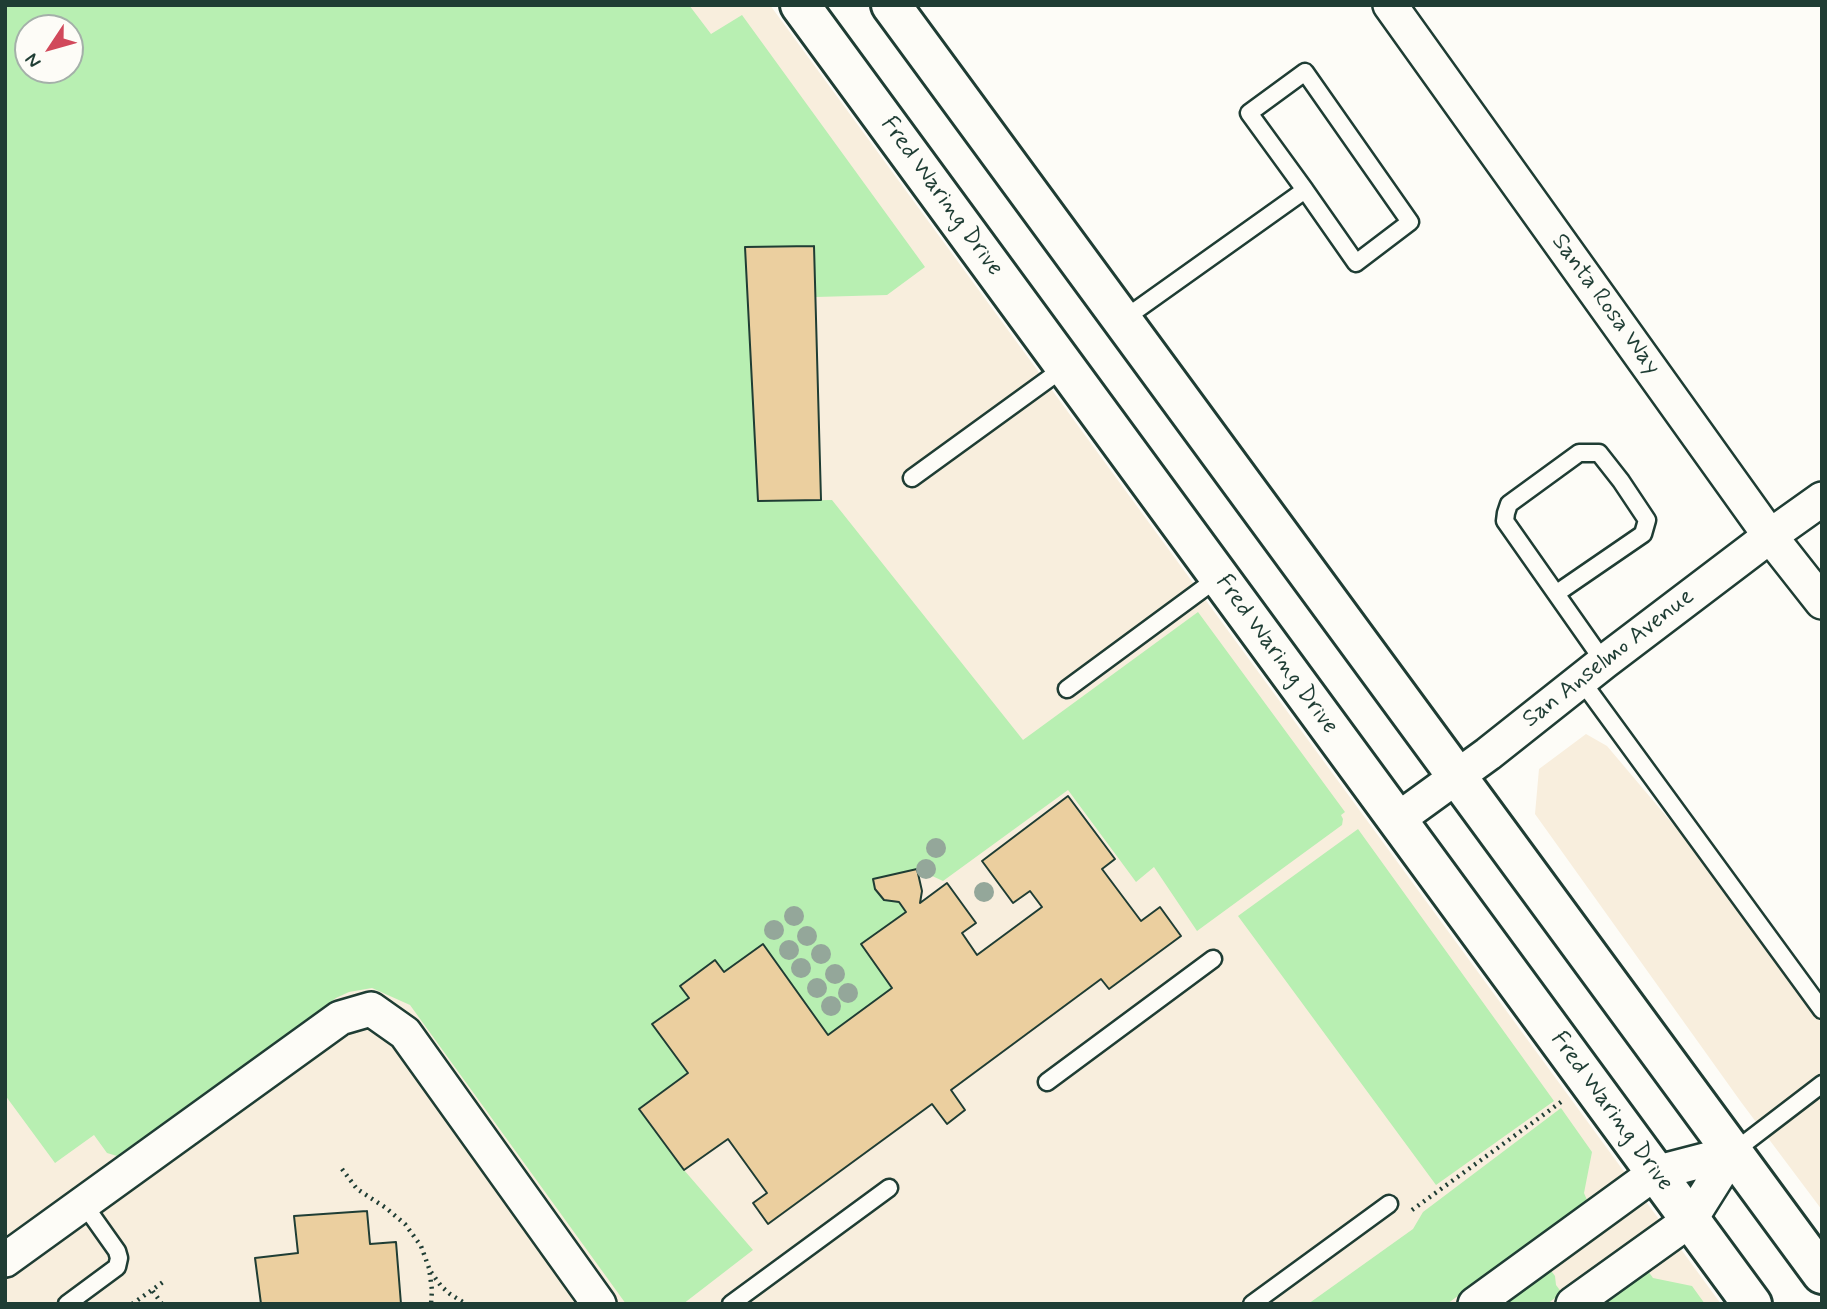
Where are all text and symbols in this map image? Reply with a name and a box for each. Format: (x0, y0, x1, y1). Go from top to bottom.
north arrow (14, 14, 84, 84)
text: N (19, 48, 47, 73)
street label: Fred Waring Drive (873, 112, 1009, 282)
street label: Santa Rosa Way (1544, 229, 1666, 381)
street label: Fred Waring Drive (1208, 570, 1344, 740)
street label: San Anselmo Avenue (1517, 583, 1701, 735)
street label: Fred Waring Drive (1543, 1027, 1679, 1197)

